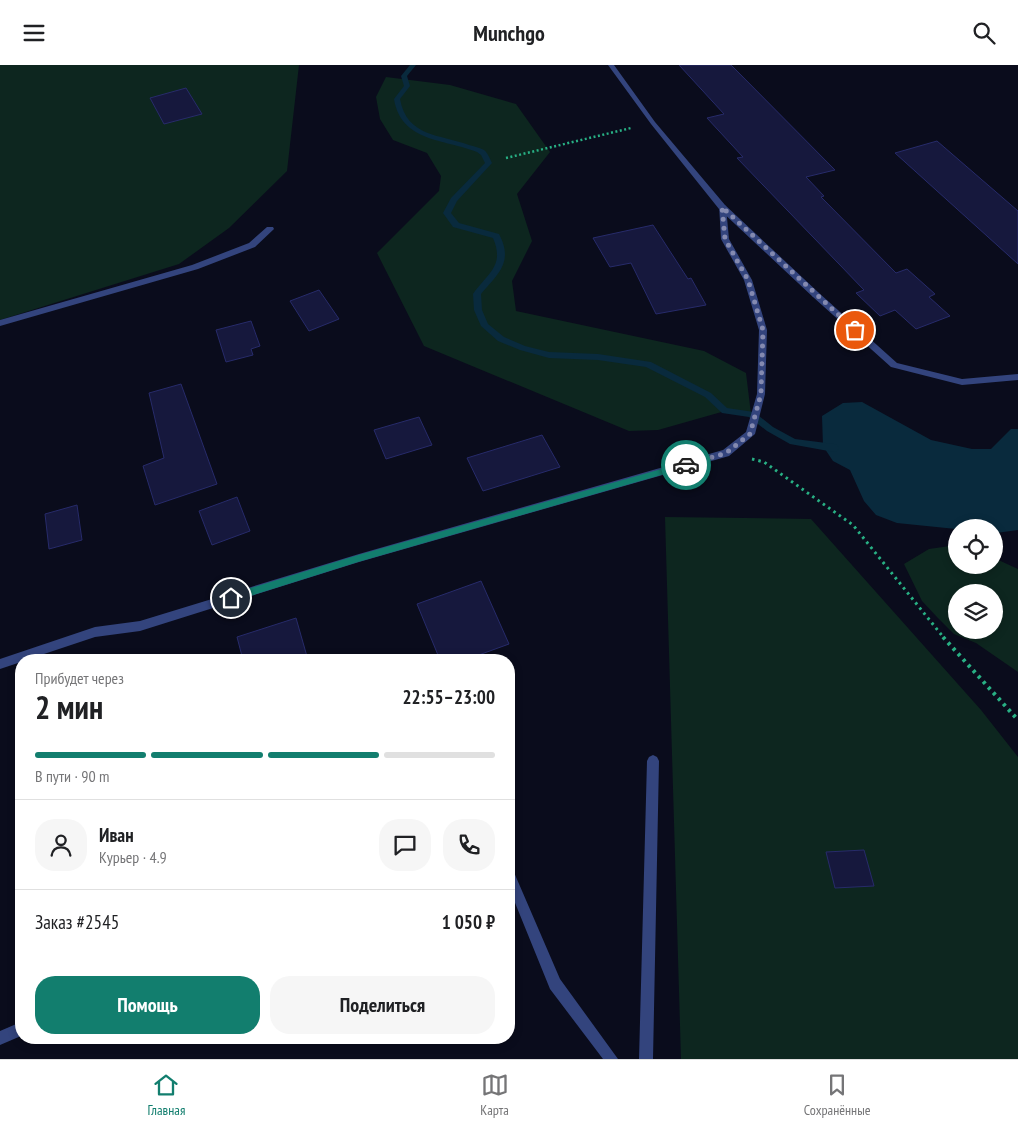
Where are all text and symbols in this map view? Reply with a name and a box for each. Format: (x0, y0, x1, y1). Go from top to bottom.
icon: menu (20, 19, 48, 47)
text: Munchgo (473, 19, 545, 47)
icon: search (970, 19, 998, 47)
pin (834, 309, 876, 351)
icon: bag (841, 316, 869, 344)
courier (661, 440, 711, 490)
icon: car (672, 451, 700, 479)
map controls (948, 519, 1003, 639)
button: locate (948, 519, 1003, 574)
pin (210, 577, 252, 619)
icon: home (217, 584, 245, 612)
button: layers (948, 584, 1003, 639)
text: Прибудет через (35, 668, 124, 688)
text: 22:55–23:00 (402, 685, 495, 709)
text: 2 мин (35, 686, 103, 728)
text: В пути · 90 m (35, 766, 109, 786)
button: person (35, 819, 87, 871)
button: chat (379, 819, 431, 871)
button: phone (443, 819, 495, 871)
text: Иван (99, 823, 134, 847)
text: Курьер · 4.9 (99, 847, 167, 867)
text: Заказ #2545 (35, 910, 119, 934)
text: 1 050 ₽ (442, 910, 495, 934)
button: Помощь (35, 976, 260, 1034)
button: Поделиться (270, 976, 495, 1034)
tab: Главная (147, 1071, 185, 1119)
tab: Карта (480, 1071, 509, 1119)
tab: Сохранённые (804, 1071, 870, 1119)

